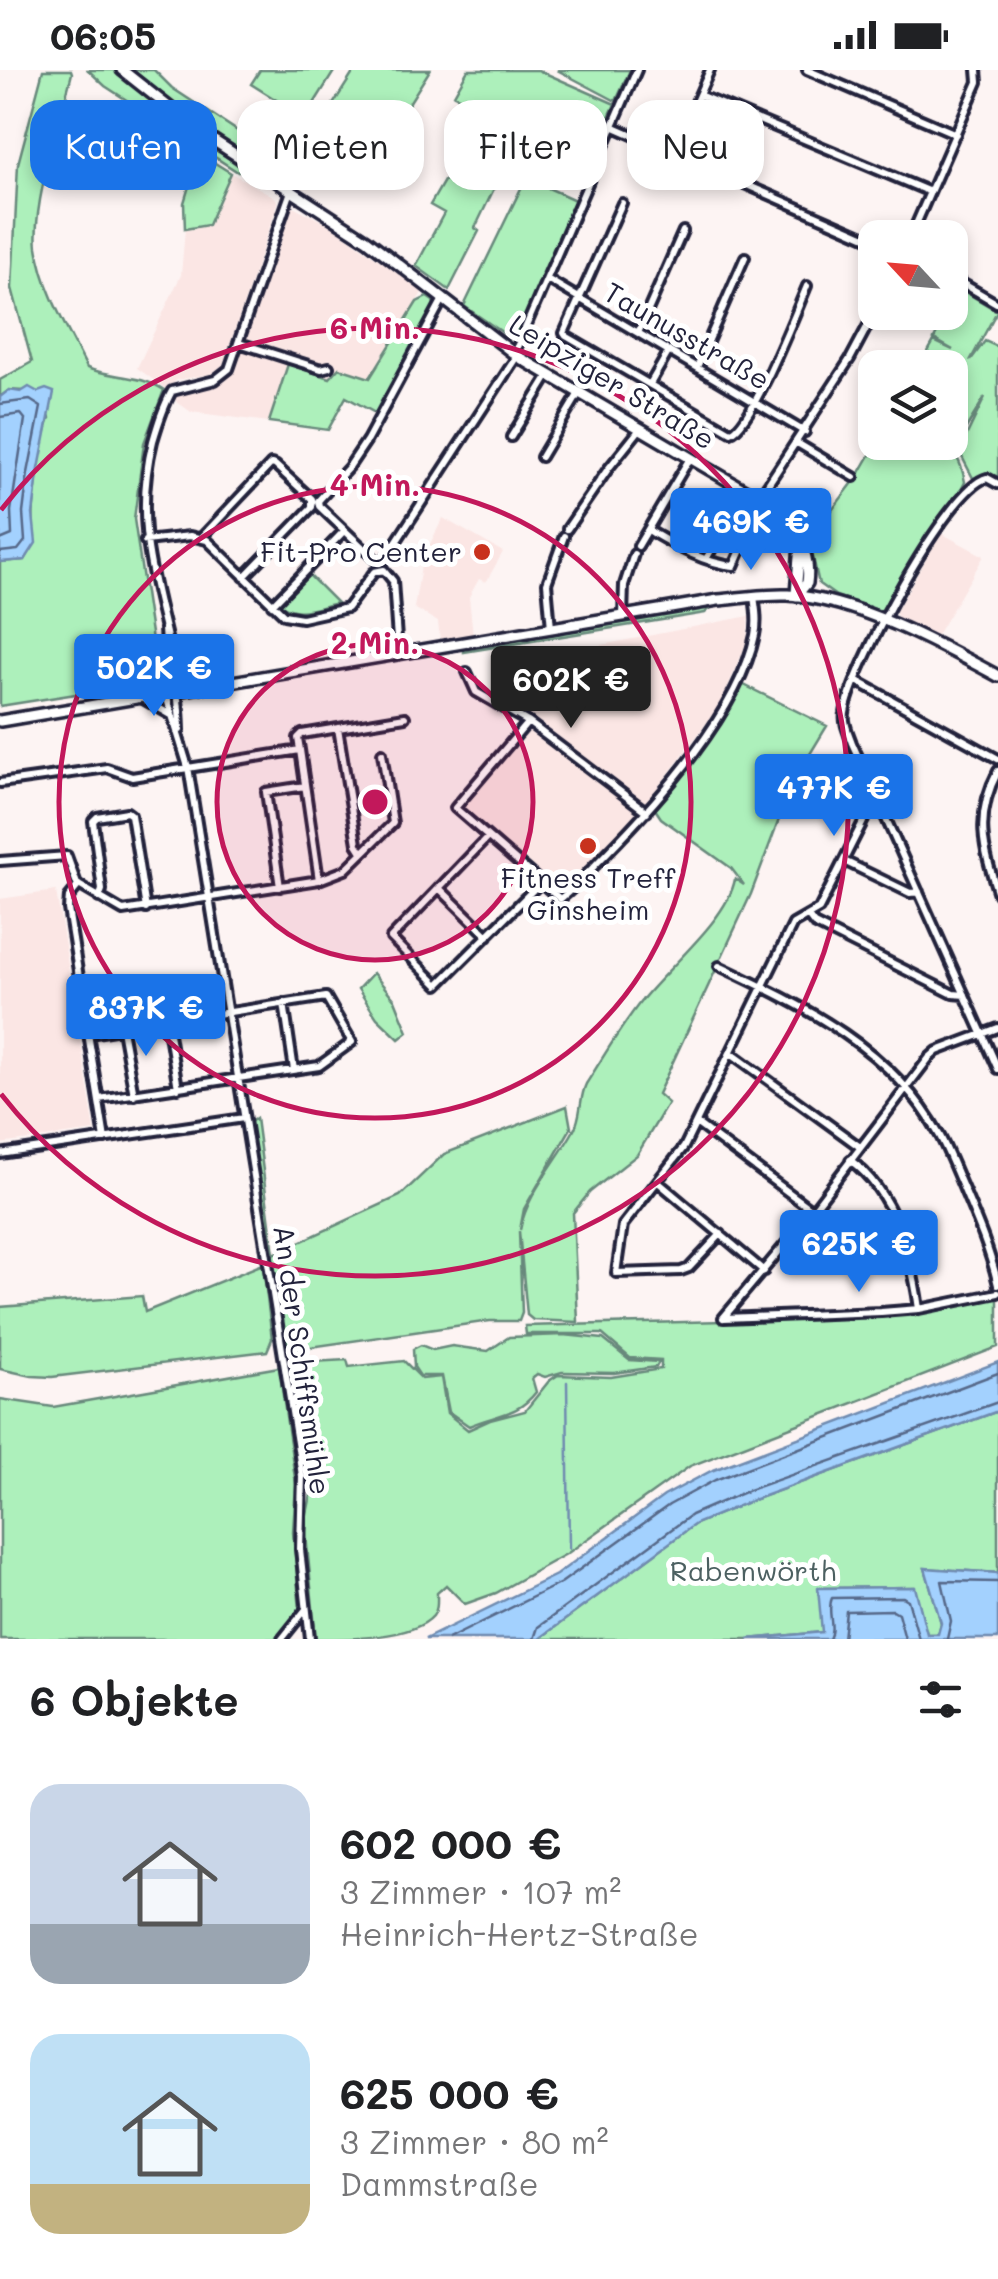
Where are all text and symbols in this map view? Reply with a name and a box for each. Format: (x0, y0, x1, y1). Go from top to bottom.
text: 06:05 (50, 10, 156, 60)
chip: Kaufen (30, 100, 217, 190)
chip: Mieten (237, 100, 424, 190)
chip: Filter (444, 100, 607, 190)
chip: Neu (627, 100, 764, 190)
north arrow (858, 220, 968, 330)
map controls (858, 220, 968, 460)
street label: Taunusstraße (598, 273, 777, 397)
street label: Leipziger Straße (503, 306, 722, 457)
text: 6 Min. (330, 307, 420, 347)
button: layers (858, 350, 968, 460)
text: 4 Min. (330, 464, 420, 504)
pin: 469K € (670, 488, 832, 573)
text: 469K € (692, 499, 810, 541)
place label: Fit-Pro Center (260, 533, 462, 569)
marker: Fit-Pro Center (471, 541, 493, 563)
text: 2 Min. (331, 622, 419, 662)
pin: 502K € (73, 634, 235, 719)
text: 502K € (96, 645, 212, 687)
pin: 602K € (490, 646, 652, 731)
text: 602K € (513, 657, 629, 699)
pin: 477K € (753, 754, 915, 839)
text: 477K € (777, 765, 891, 807)
centre of rings (357, 784, 393, 820)
marker: Fitness Treff Ginsheim (577, 835, 599, 857)
place label: Fitness Treff Ginsheim (501, 859, 676, 927)
pin: 837K € (65, 974, 227, 1059)
text: 837K € (88, 985, 204, 1027)
pin: 625K € (778, 1210, 940, 1295)
text: 625K € (802, 1221, 916, 1263)
street label: An der Schiffsmühle (266, 1223, 340, 1497)
park label: Rabenwörth (670, 1552, 836, 1588)
text: 6 Objekte (30, 1672, 238, 1727)
icon: filters (913, 1672, 968, 1727)
text: 602 000 € (340, 1815, 561, 1870)
icon: home (110, 1824, 230, 1944)
text: 3 Zimmer · 107 m² (340, 1870, 621, 1912)
text: Heinrich-Hertz-Straße (340, 1912, 699, 1954)
text: 625 000 € (340, 2065, 559, 2120)
icon: home (110, 2074, 230, 2194)
text: 3 Zimmer · 80 m² (340, 2120, 609, 2162)
text: Dammstraße (340, 2162, 539, 2204)

